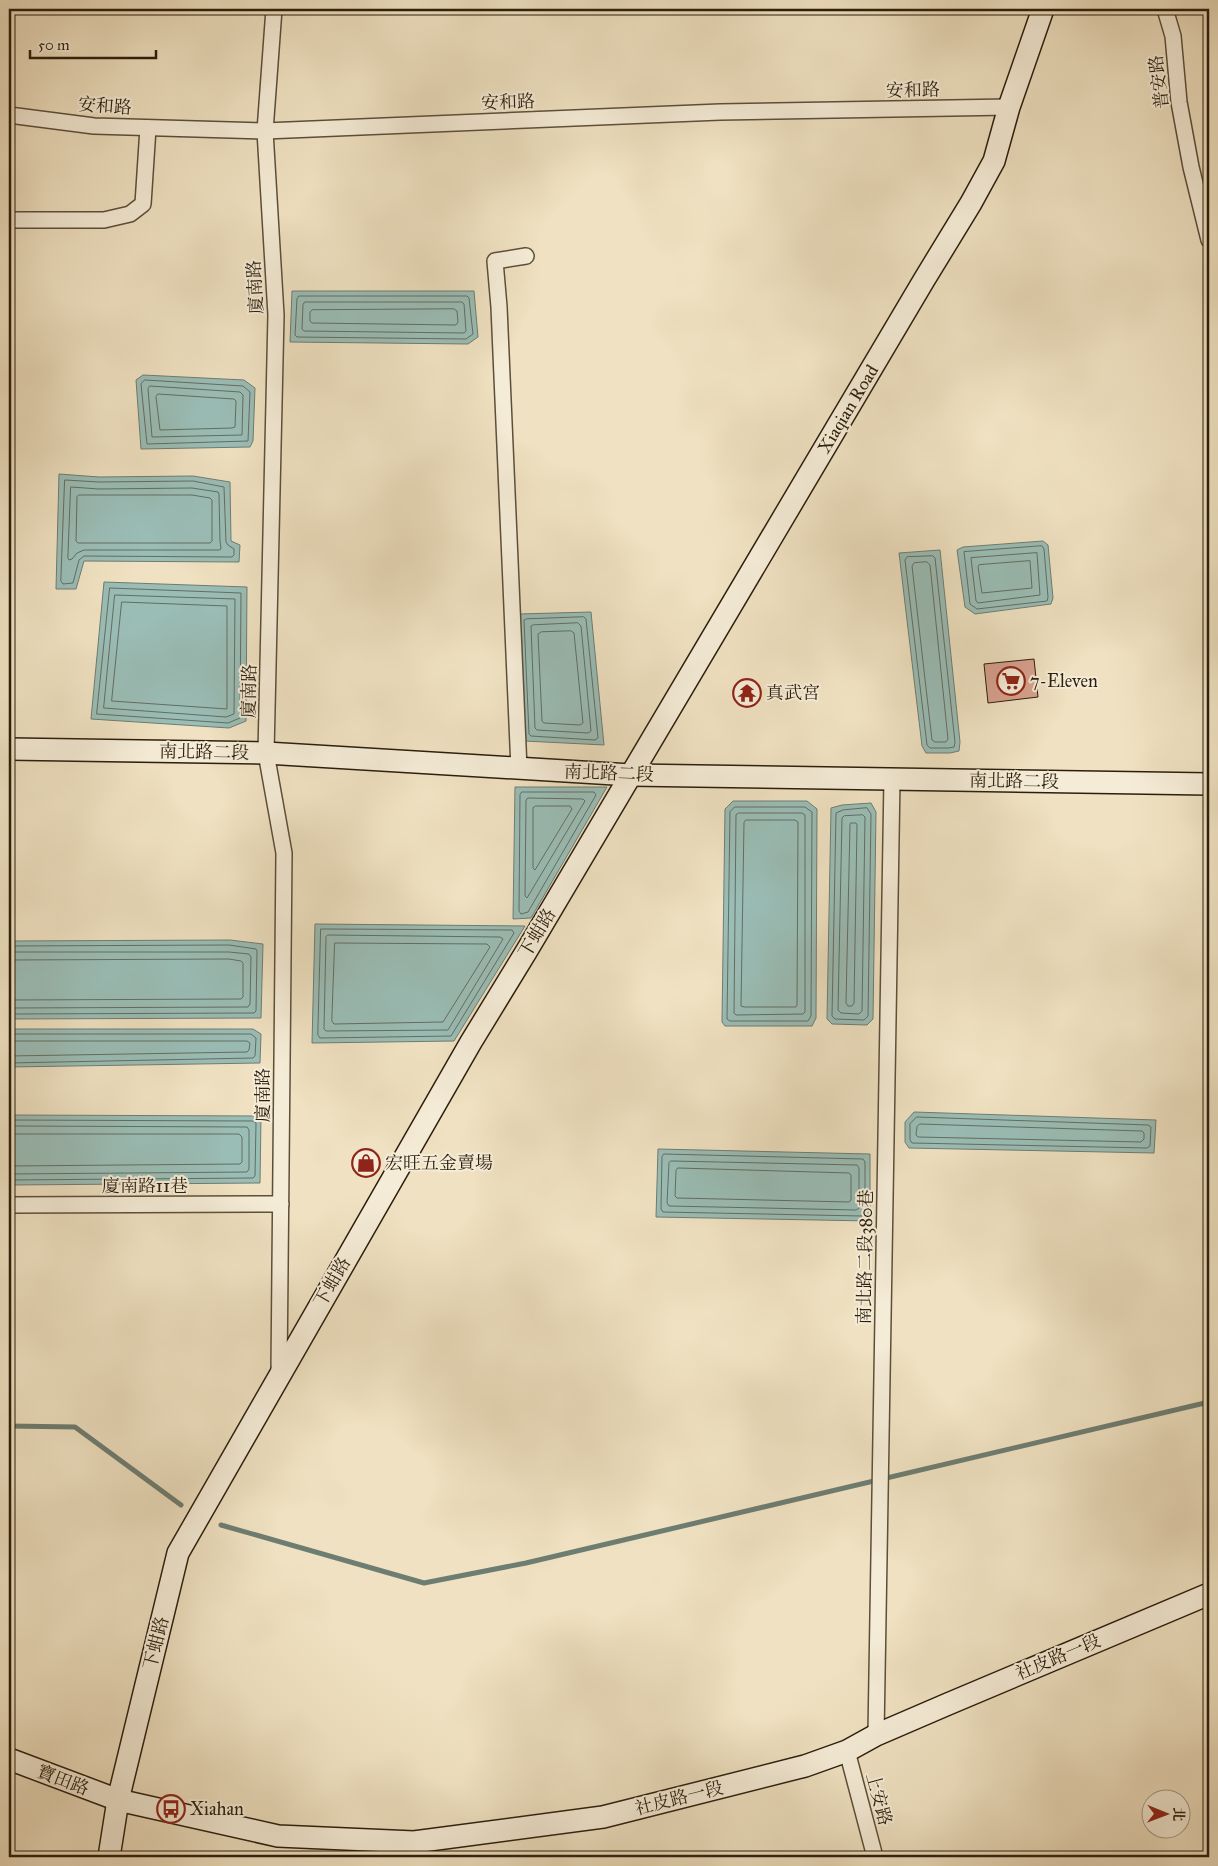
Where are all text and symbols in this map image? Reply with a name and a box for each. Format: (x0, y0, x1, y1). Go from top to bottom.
scale bar (30, 28, 156, 60)
text: 50 m (38, 36, 70, 54)
street label: 普安路 (1145, 54, 1173, 110)
street label: 安和路 (886, 79, 940, 101)
street label: 安和路 (481, 90, 535, 114)
street label: 安和路 (77, 93, 133, 119)
street label: 廈南路 (243, 259, 267, 315)
street label: Xiaqian Road (813, 361, 884, 458)
street label: 廈南路 (238, 664, 260, 718)
supermarket icon: 7-Eleven (996, 666, 1026, 696)
place label: 7-Eleven (1030, 670, 1098, 692)
temple icon: 真武宮 (732, 678, 762, 708)
place label: 真武宮 (766, 682, 820, 704)
street label: 南北路二段 (159, 740, 249, 764)
street label: 南北路二段 (564, 760, 654, 786)
street label: 南北路二段 (969, 769, 1059, 793)
street label: 下蚶路 (514, 904, 560, 962)
street label: 廈南路 (252, 1068, 274, 1122)
shop icon: 宏旺五金賣場 (351, 1148, 381, 1178)
place label: 宏旺五金賣場 (385, 1152, 493, 1174)
street label: 廈南路11巷 (102, 1175, 188, 1197)
street label: 南北路二段380巷 (853, 1189, 877, 1325)
street label: 下蚶路 (309, 1253, 355, 1311)
street label: 下蚶路 (139, 1614, 173, 1672)
street label: 社皮路一段 (1012, 1629, 1104, 1685)
street label: 寶田路 (34, 1760, 92, 1800)
street label: 上安路 (861, 1770, 897, 1828)
street label: 社皮路一段 (633, 1776, 725, 1820)
north arrow (1140, 1788, 1190, 1838)
bus stop icon: Xiahan (156, 1794, 186, 1824)
place label: Xiahan (190, 1798, 244, 1820)
text: 北 (1170, 1807, 1187, 1821)

